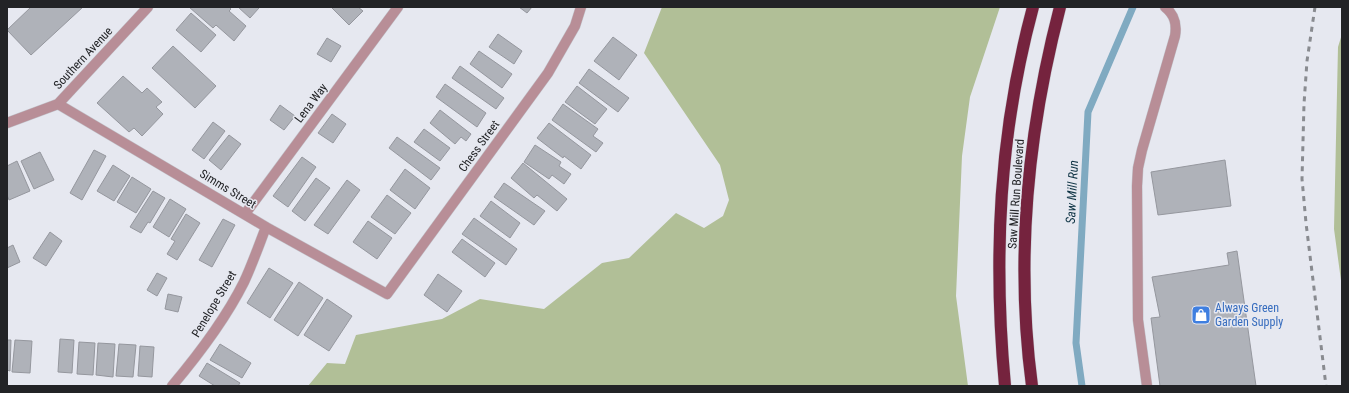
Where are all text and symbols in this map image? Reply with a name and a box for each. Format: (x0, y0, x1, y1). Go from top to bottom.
street label: Southern Avenue (51, 24, 116, 92)
street label: Lena Way (292, 81, 330, 125)
street label: Chess Street (456, 117, 503, 174)
street label: Saw Mill Run Boulevard (1005, 138, 1027, 250)
water label: Saw Mill Run (1063, 160, 1081, 224)
street label: Simms Street (197, 167, 259, 212)
street label: Penelope Street (189, 268, 239, 340)
place label: Always Green Garden Supply (1215, 301, 1283, 329)
shop icon: Always Green Garden Supply (1190, 304, 1212, 326)

